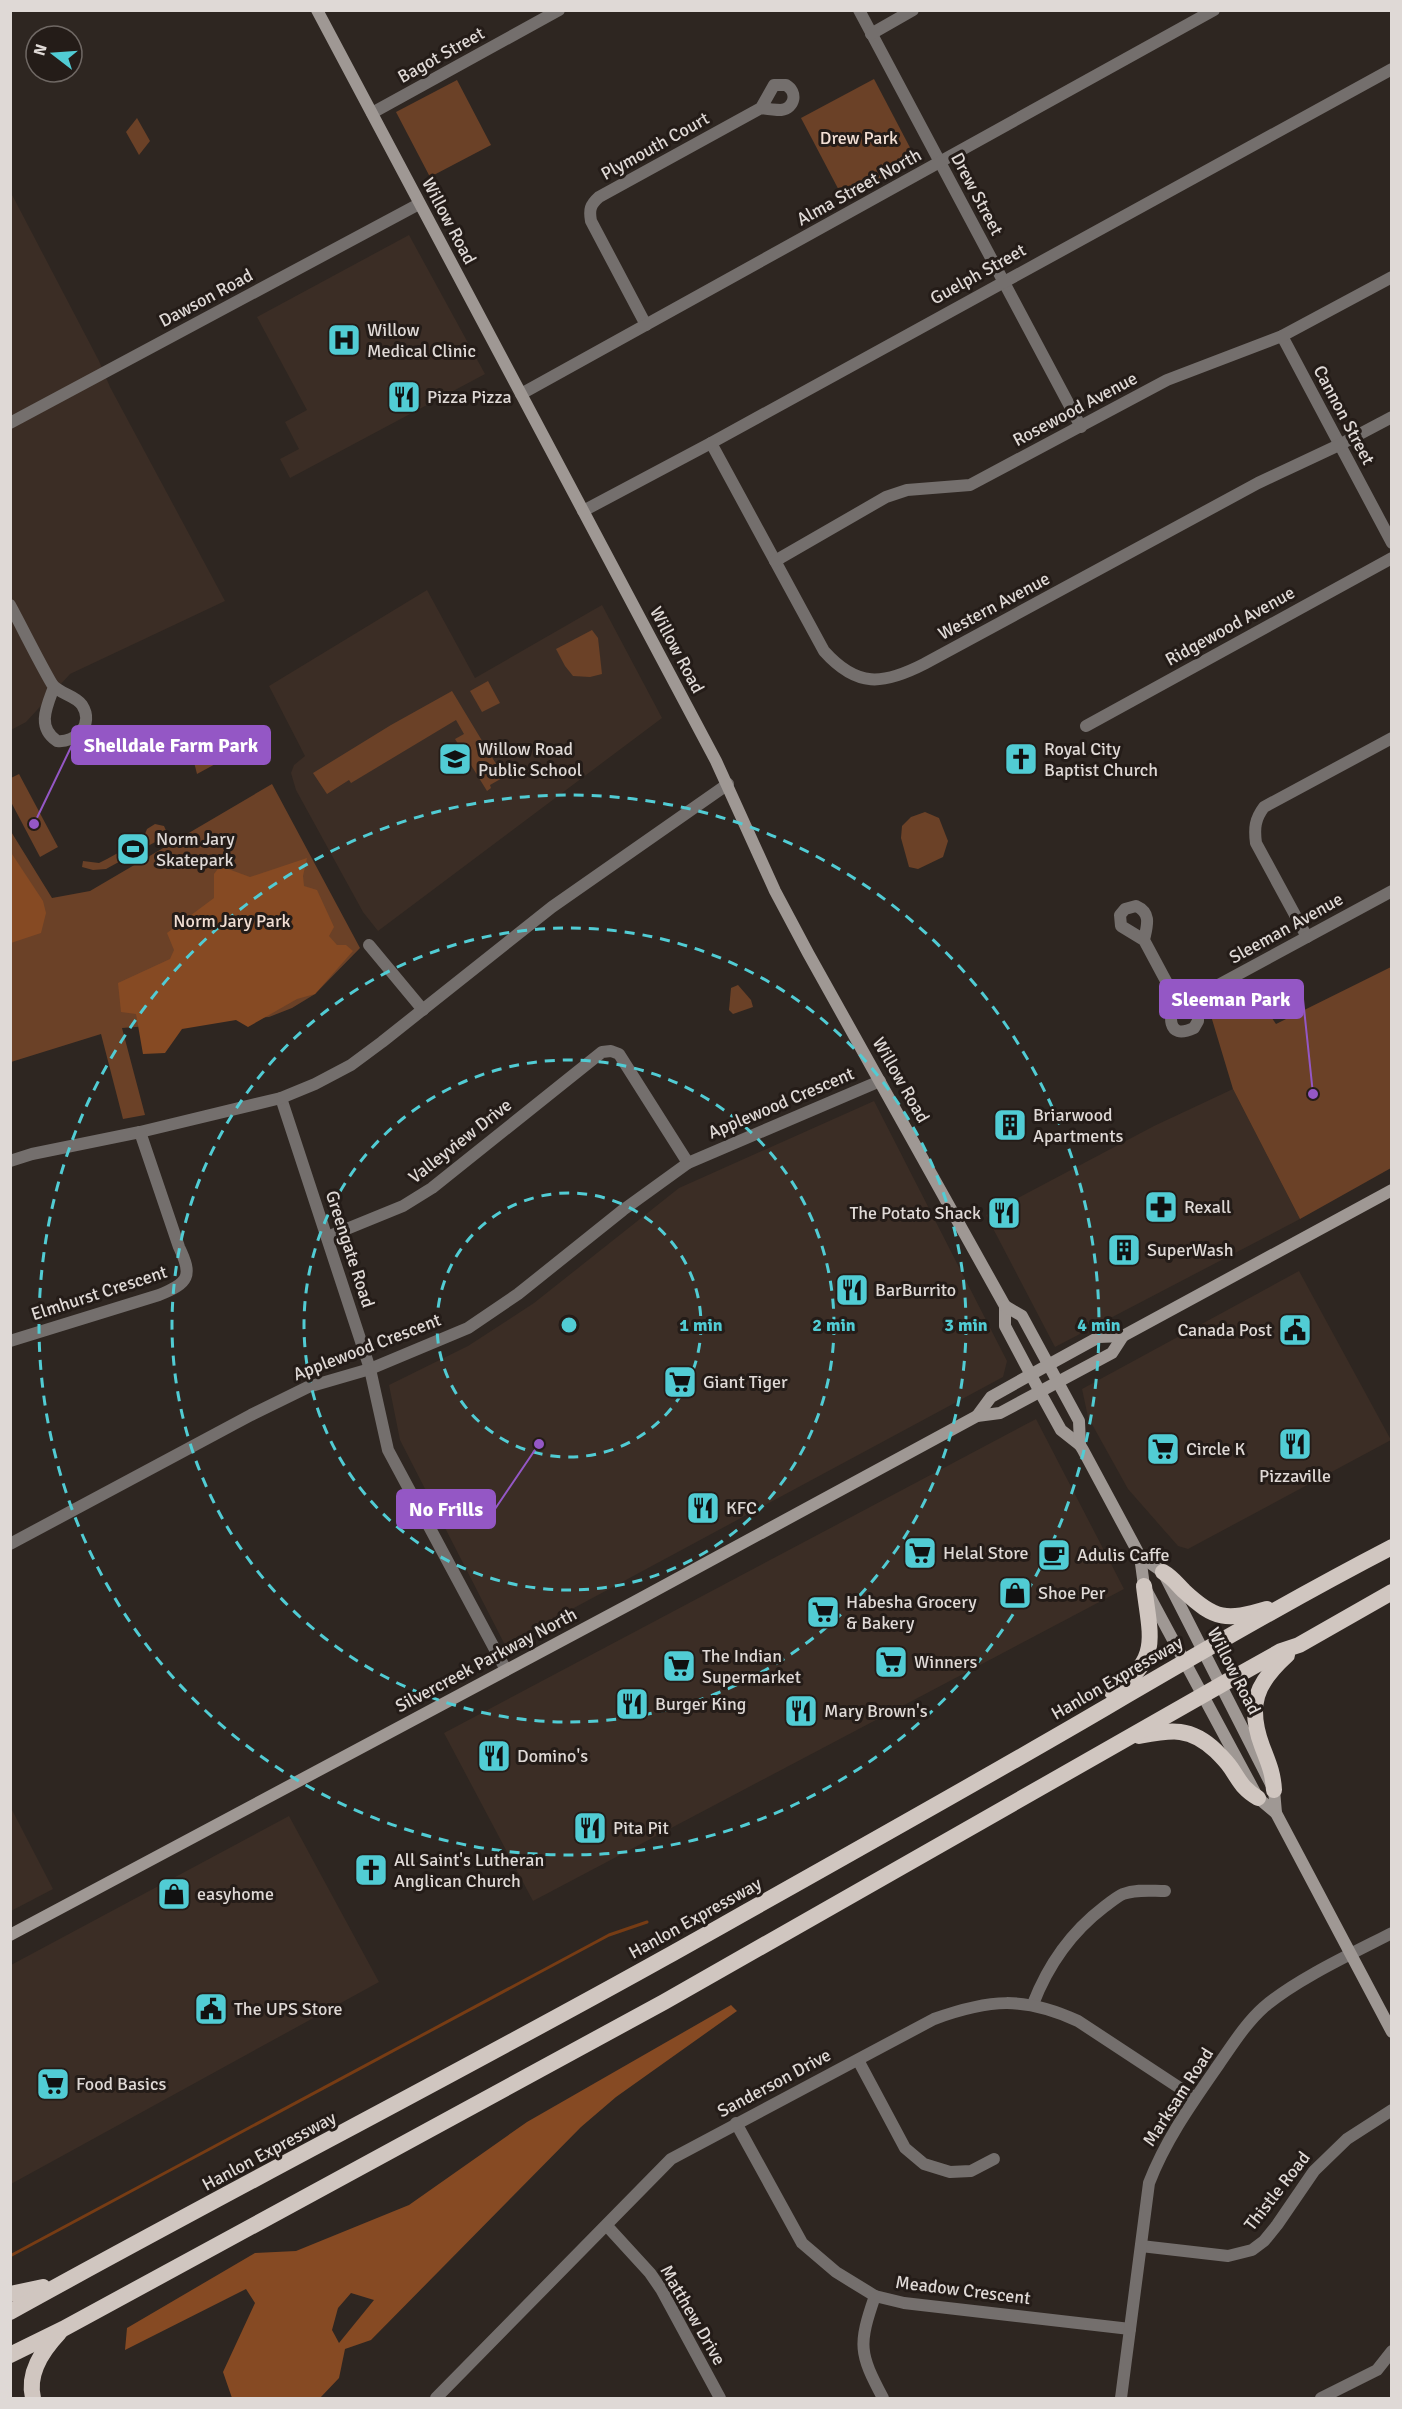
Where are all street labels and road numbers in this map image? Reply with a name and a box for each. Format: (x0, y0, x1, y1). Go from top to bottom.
street label: Bagot Street (394, 22, 488, 88)
street label: Plymouth Court (597, 107, 713, 185)
street label: Alma Street North (793, 144, 925, 230)
street label: Drew Street (946, 149, 1008, 239)
street label: Willow Road (417, 174, 481, 268)
street label: Guelph Street (926, 239, 1030, 309)
street label: Dawson Road (155, 264, 257, 332)
street label: Cannon Street (1309, 361, 1379, 469)
street label: Rosewood Avenue (1009, 367, 1141, 451)
street label: Western Avenue (934, 567, 1054, 645)
street label: Ridgewood Avenue (1161, 581, 1299, 671)
street label: Willow Road (645, 603, 709, 697)
street label: Sleeman Avenue (1225, 888, 1347, 968)
street label: Willow Road (868, 1033, 934, 1127)
street label: Applewood Crescent (705, 1062, 857, 1144)
street label: Valleyview Drive (404, 1094, 516, 1188)
street label: Greengate Road (321, 1188, 379, 1310)
street label: Elmhurst Crescent (28, 1261, 170, 1325)
street label: Applewood Crescent (290, 1309, 444, 1385)
street label: Silvercreek Parkway North (391, 1603, 581, 1717)
street label: Willow Road (1203, 1624, 1265, 1718)
street label: Hanlon Expressway (1047, 1631, 1187, 1725)
street label: Hanlon Expressway (625, 1872, 766, 1964)
street label: Sanderson Drive (713, 2044, 835, 2122)
street label: Marksam Road (1138, 2044, 1218, 2150)
street label: Hanlon Expressway (198, 2106, 340, 2196)
street label: Thistle Road (1239, 2147, 1315, 2235)
street label: Matthew Drive (656, 2261, 730, 2369)
street label: Meadow Crescent (894, 2271, 1032, 2309)

